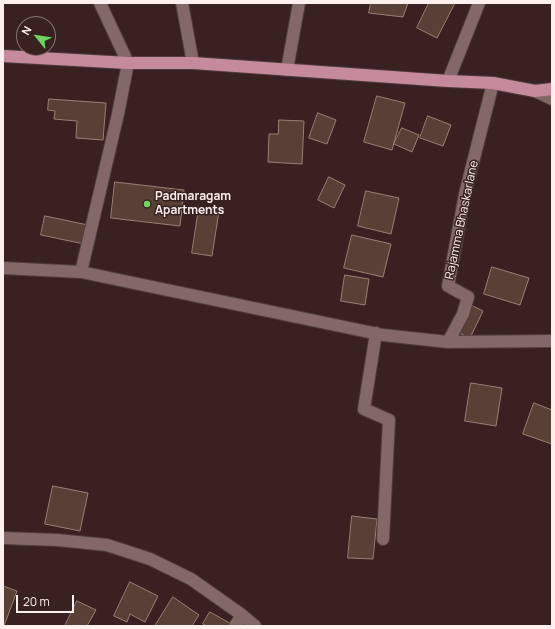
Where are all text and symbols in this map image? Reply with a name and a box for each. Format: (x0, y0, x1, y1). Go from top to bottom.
north arrow (16, 16, 56, 56)
text: N (18, 23, 35, 37)
street label: Rajamma Bhaskarlane (442, 159, 482, 281)
place label: Padmaragam Apartments (155, 190, 231, 218)
marker: Padmaragam Apartments (142, 199, 152, 209)
scale bar (18, 587, 76, 613)
text: 20 m (23, 593, 50, 610)

